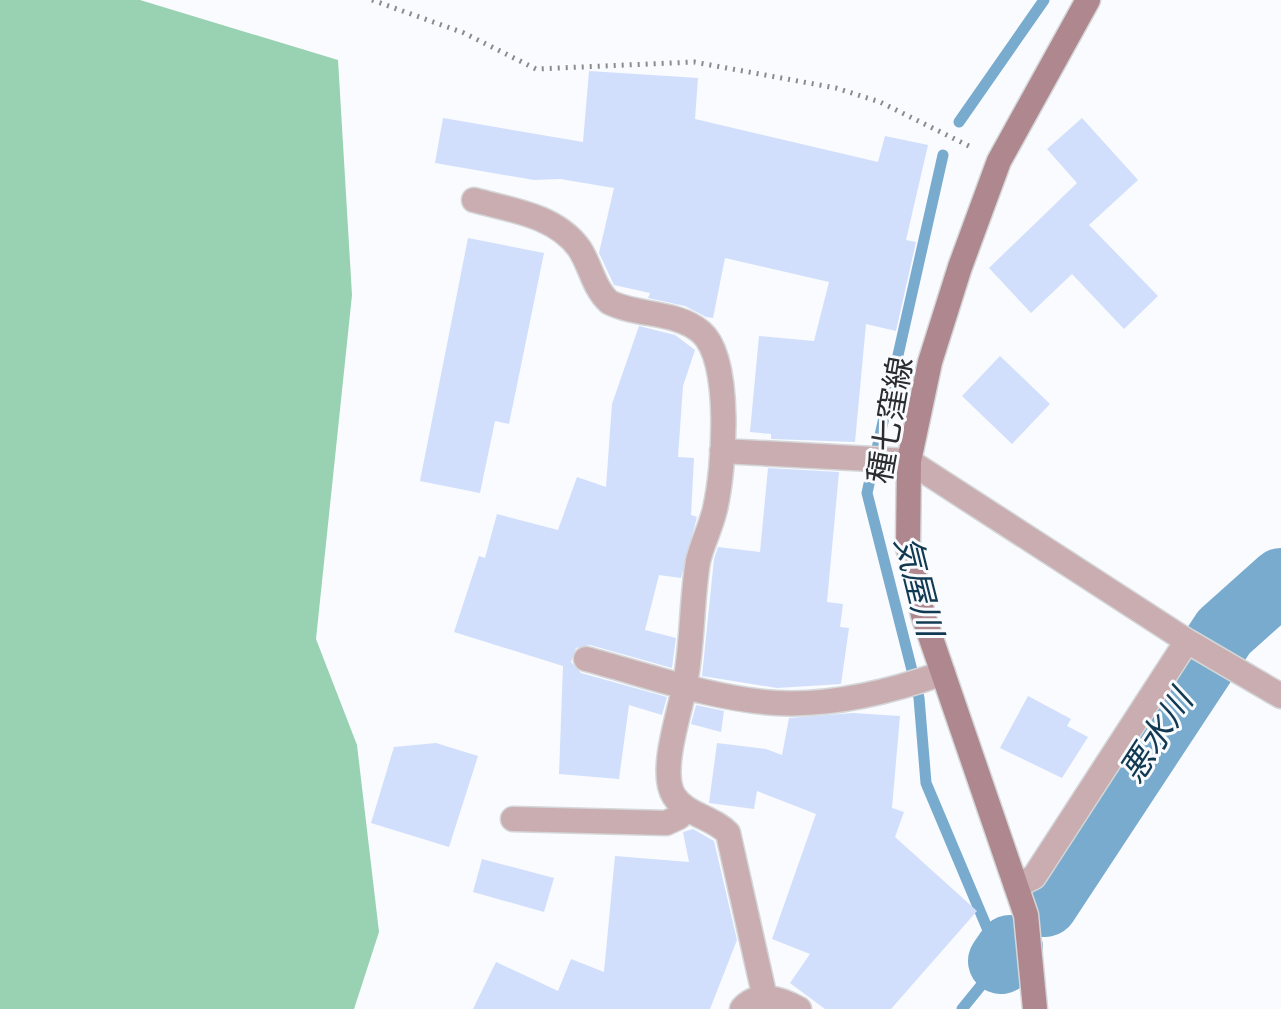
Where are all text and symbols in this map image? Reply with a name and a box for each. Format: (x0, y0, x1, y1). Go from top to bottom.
street label: 種七窪線 (862, 354, 918, 486)
water label: 気屋川 (888, 532, 949, 643)
water label: 悪水川 (1114, 681, 1201, 789)

